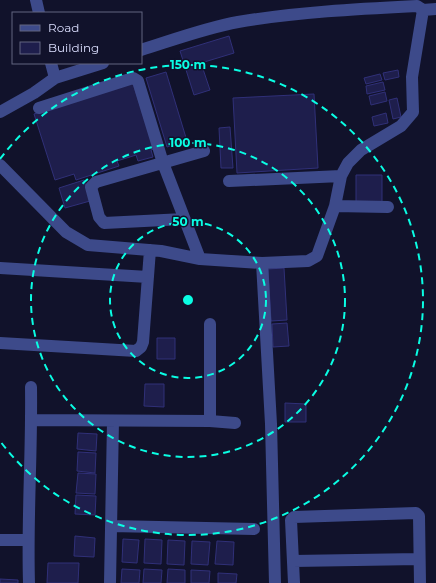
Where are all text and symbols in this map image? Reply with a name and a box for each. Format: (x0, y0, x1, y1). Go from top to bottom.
legend (12, 12, 142, 64)
text: Road (48, 20, 79, 35)
text: Building (48, 40, 99, 55)
text: 150 m (170, 57, 206, 72)
text: 100 m (170, 135, 206, 150)
text: 50 m (172, 214, 204, 229)
centre of rings (181, 293, 195, 307)

